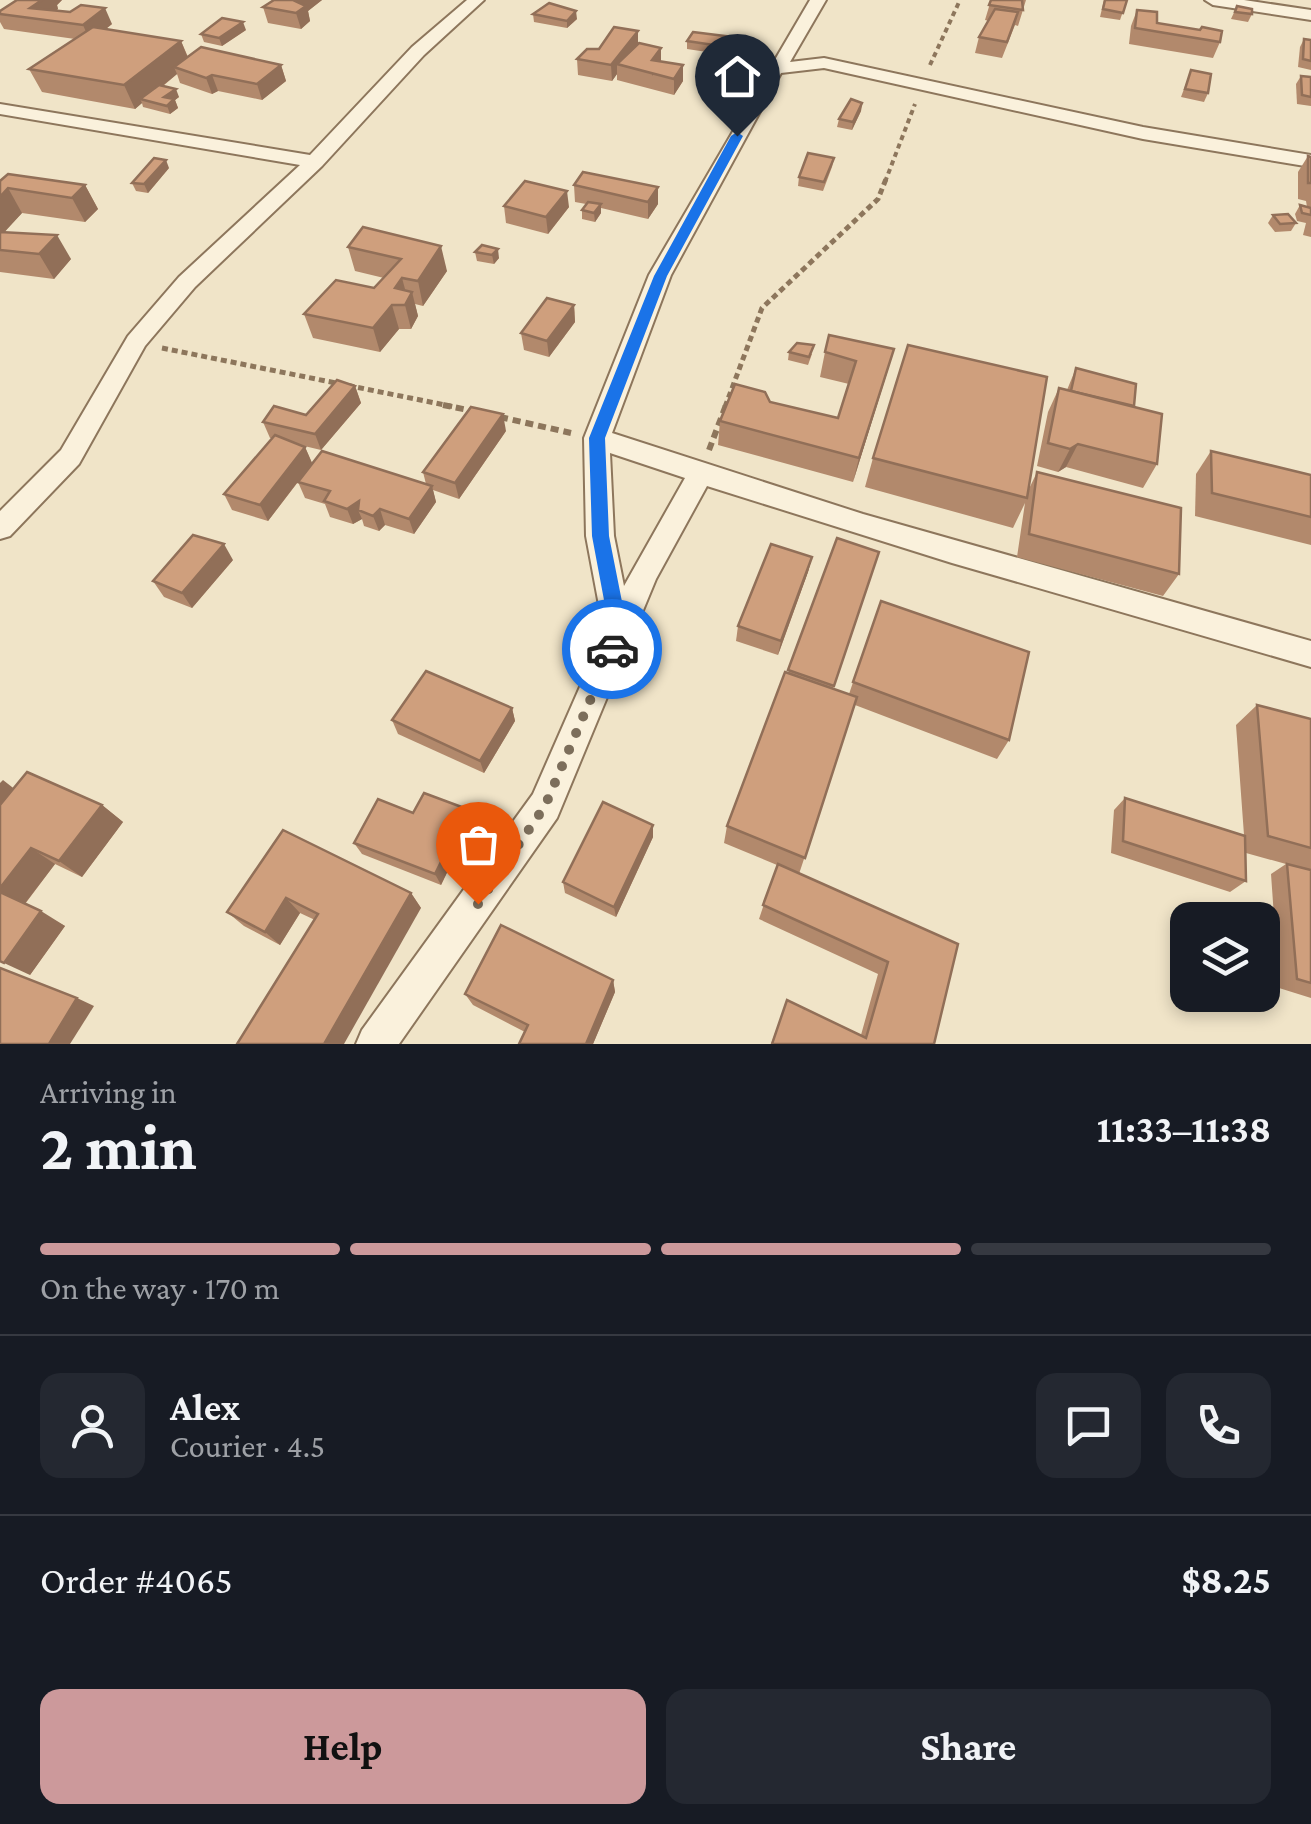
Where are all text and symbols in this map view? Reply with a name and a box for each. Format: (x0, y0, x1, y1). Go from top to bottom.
pin (695, 34, 780, 137)
icon: home (710, 49, 765, 104)
courier (562, 599, 662, 699)
icon: car (585, 622, 640, 677)
pin (436, 802, 521, 905)
icon: bag (451, 817, 506, 872)
map controls (1170, 902, 1280, 1012)
button: layers (1170, 902, 1280, 1012)
text: Arriving in (40, 1074, 177, 1110)
text: 11:33–11:38 (1097, 1108, 1271, 1150)
text: 2 min (40, 1111, 197, 1183)
text: On the way · 170 m (40, 1270, 280, 1306)
button: person (40, 1373, 145, 1478)
button: chat (1036, 1373, 1141, 1478)
button: phone (1166, 1373, 1271, 1478)
text: Alex (170, 1386, 240, 1428)
text: Courier · 4.5 (170, 1428, 325, 1464)
text: Order #4065 (40, 1559, 233, 1601)
text: $8.25 (1182, 1559, 1271, 1601)
button: Help (40, 1689, 646, 1804)
button: Share (666, 1689, 1271, 1804)

